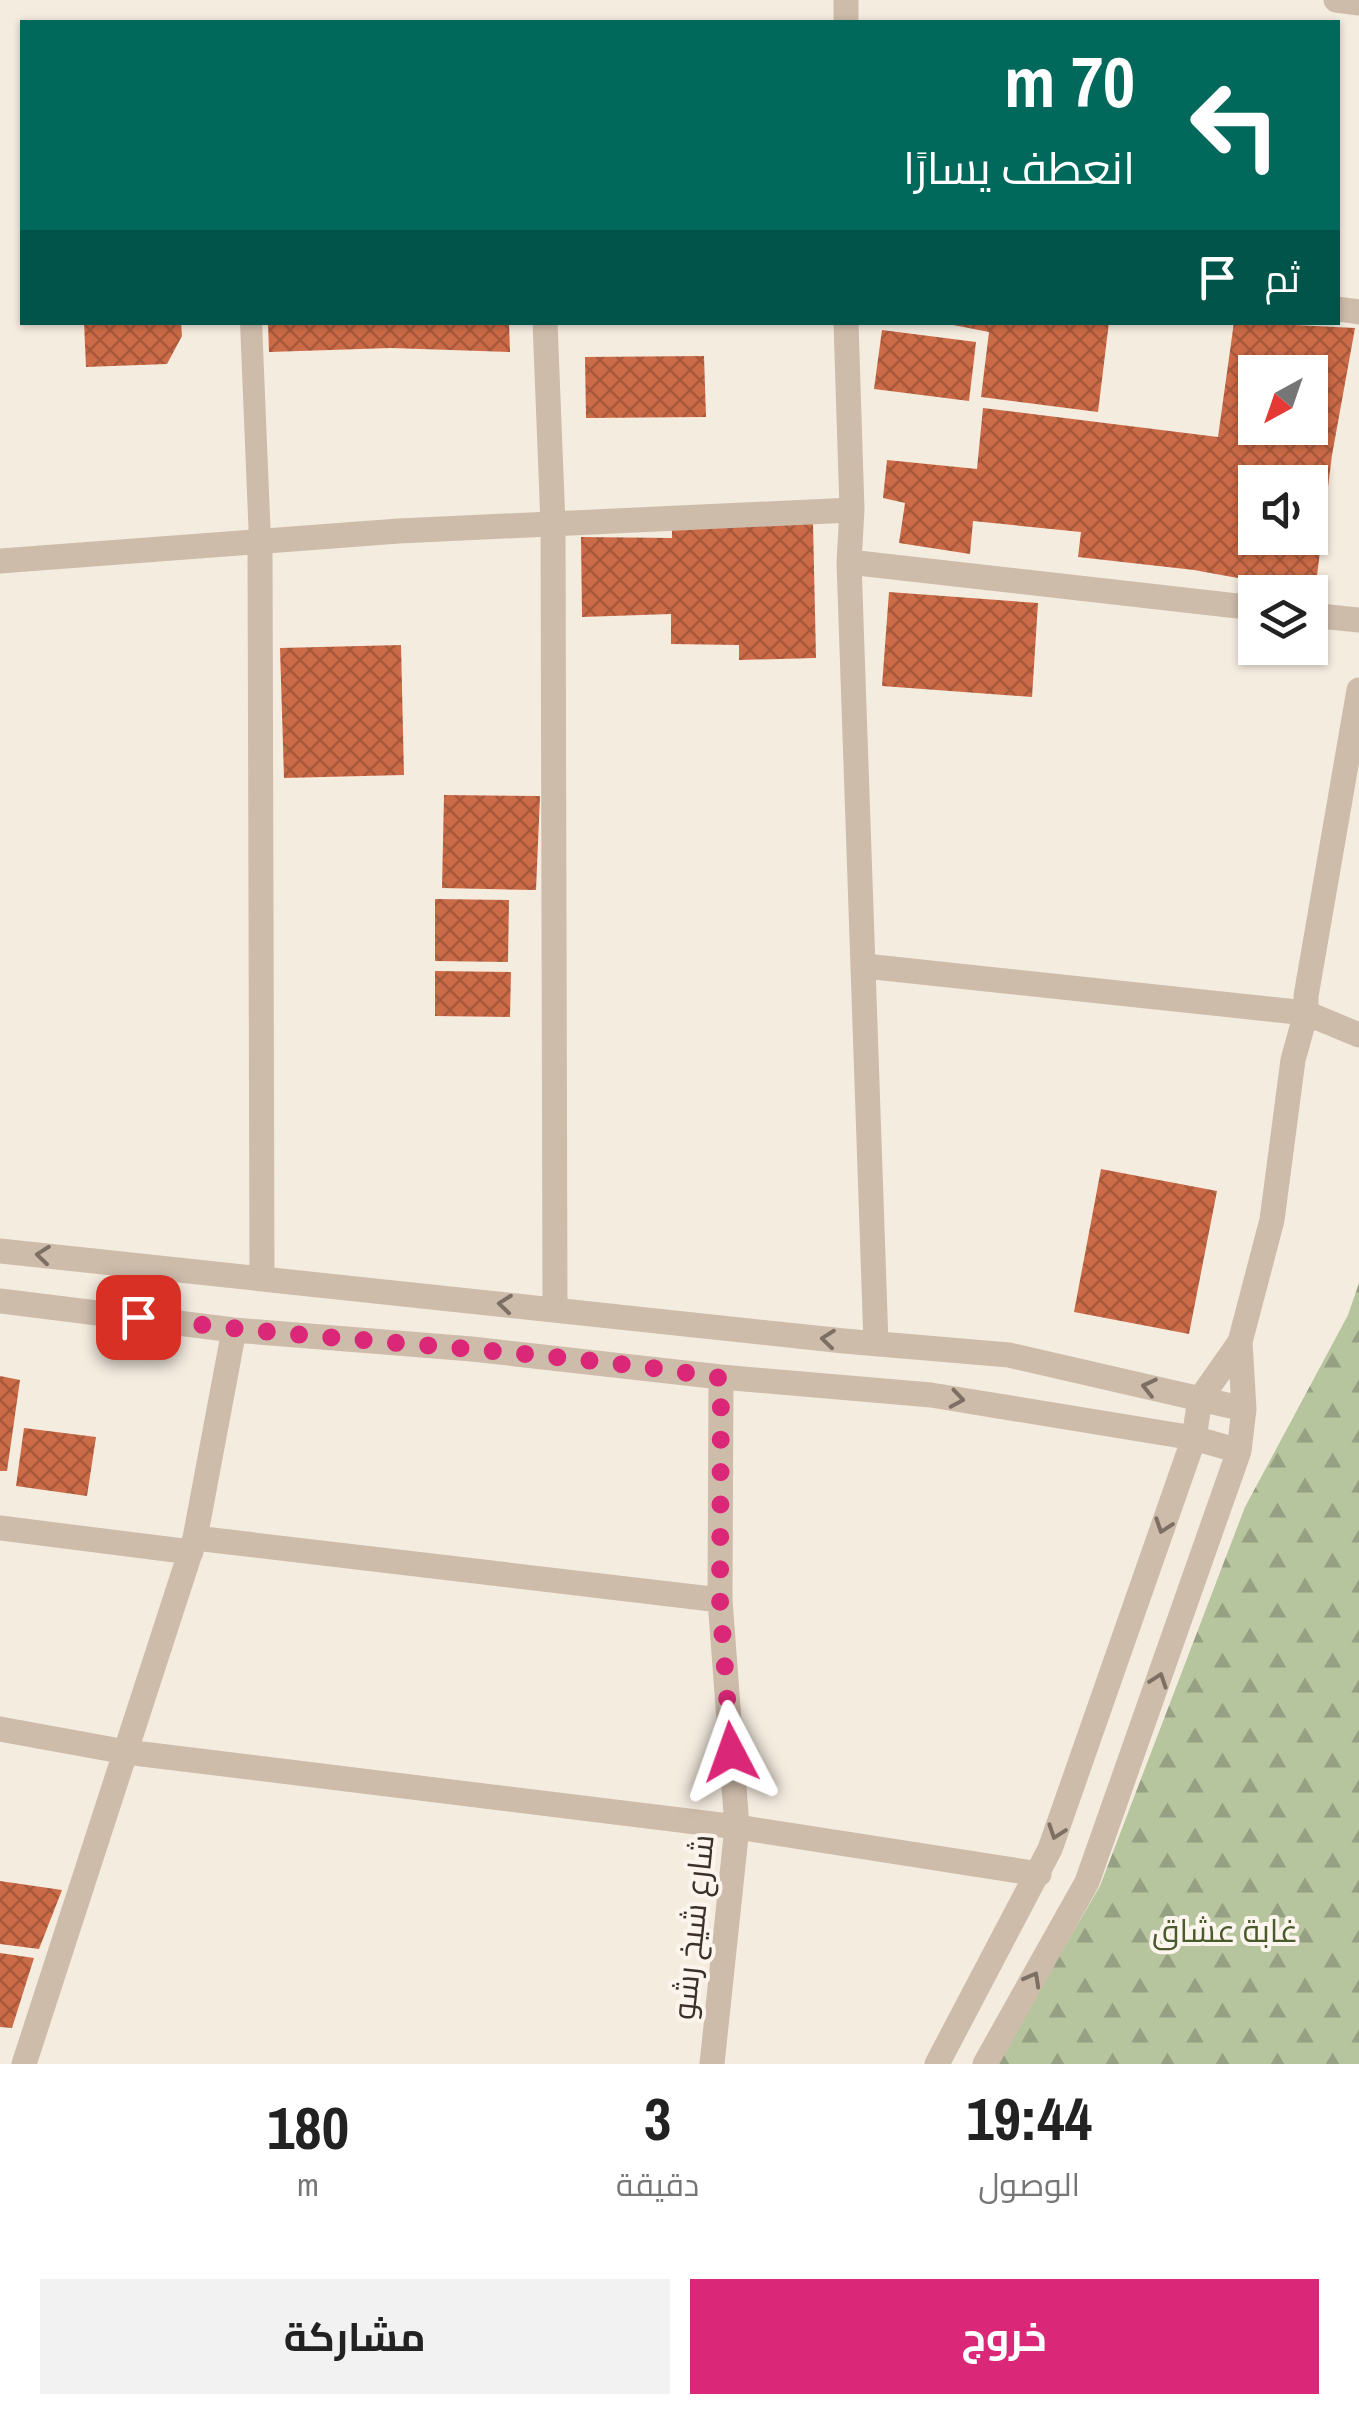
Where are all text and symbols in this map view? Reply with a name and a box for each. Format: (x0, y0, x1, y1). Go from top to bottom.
text: 70 m (1004, 35, 1135, 129)
icon: left (1170, 60, 1300, 190)
text: انعطف يسارًا (903, 137, 1135, 198)
icon: arrive (1190, 250, 1245, 305)
text: ثم (1265, 253, 1300, 304)
north arrow (1238, 355, 1328, 445)
map controls (1238, 355, 1328, 665)
button: sound (1238, 465, 1328, 555)
button: layers (1238, 575, 1328, 665)
one-way arrow (34, 1245, 50, 1266)
pin (96, 1275, 181, 1360)
icon: arrive (111, 1290, 166, 1345)
one-way arrow (497, 1294, 513, 1315)
one-way arrow (820, 1329, 836, 1350)
one-way arrow (1141, 1378, 1158, 1399)
one-way arrow (949, 1388, 965, 1409)
one-way arrow (1154, 1516, 1175, 1533)
one-way arrow (1147, 1673, 1168, 1690)
position arrow (679, 1700, 783, 1804)
one-way arrow (1047, 1823, 1067, 1840)
street label: شارع شيخ رشو (661, 1832, 725, 2022)
park label: غابة عشاق (1152, 1909, 1298, 1952)
one-way arrow (1021, 1972, 1041, 1990)
text: 3 (644, 2078, 671, 2159)
text: 19:44 (966, 2078, 1092, 2159)
text: 180 (267, 2087, 349, 2168)
text: m (297, 2163, 319, 2206)
text: دقيقة (616, 2163, 699, 2206)
text: الوصول (978, 2163, 1080, 2206)
button: مشاركة (40, 2279, 670, 2394)
button: خروج (690, 2279, 1319, 2394)

